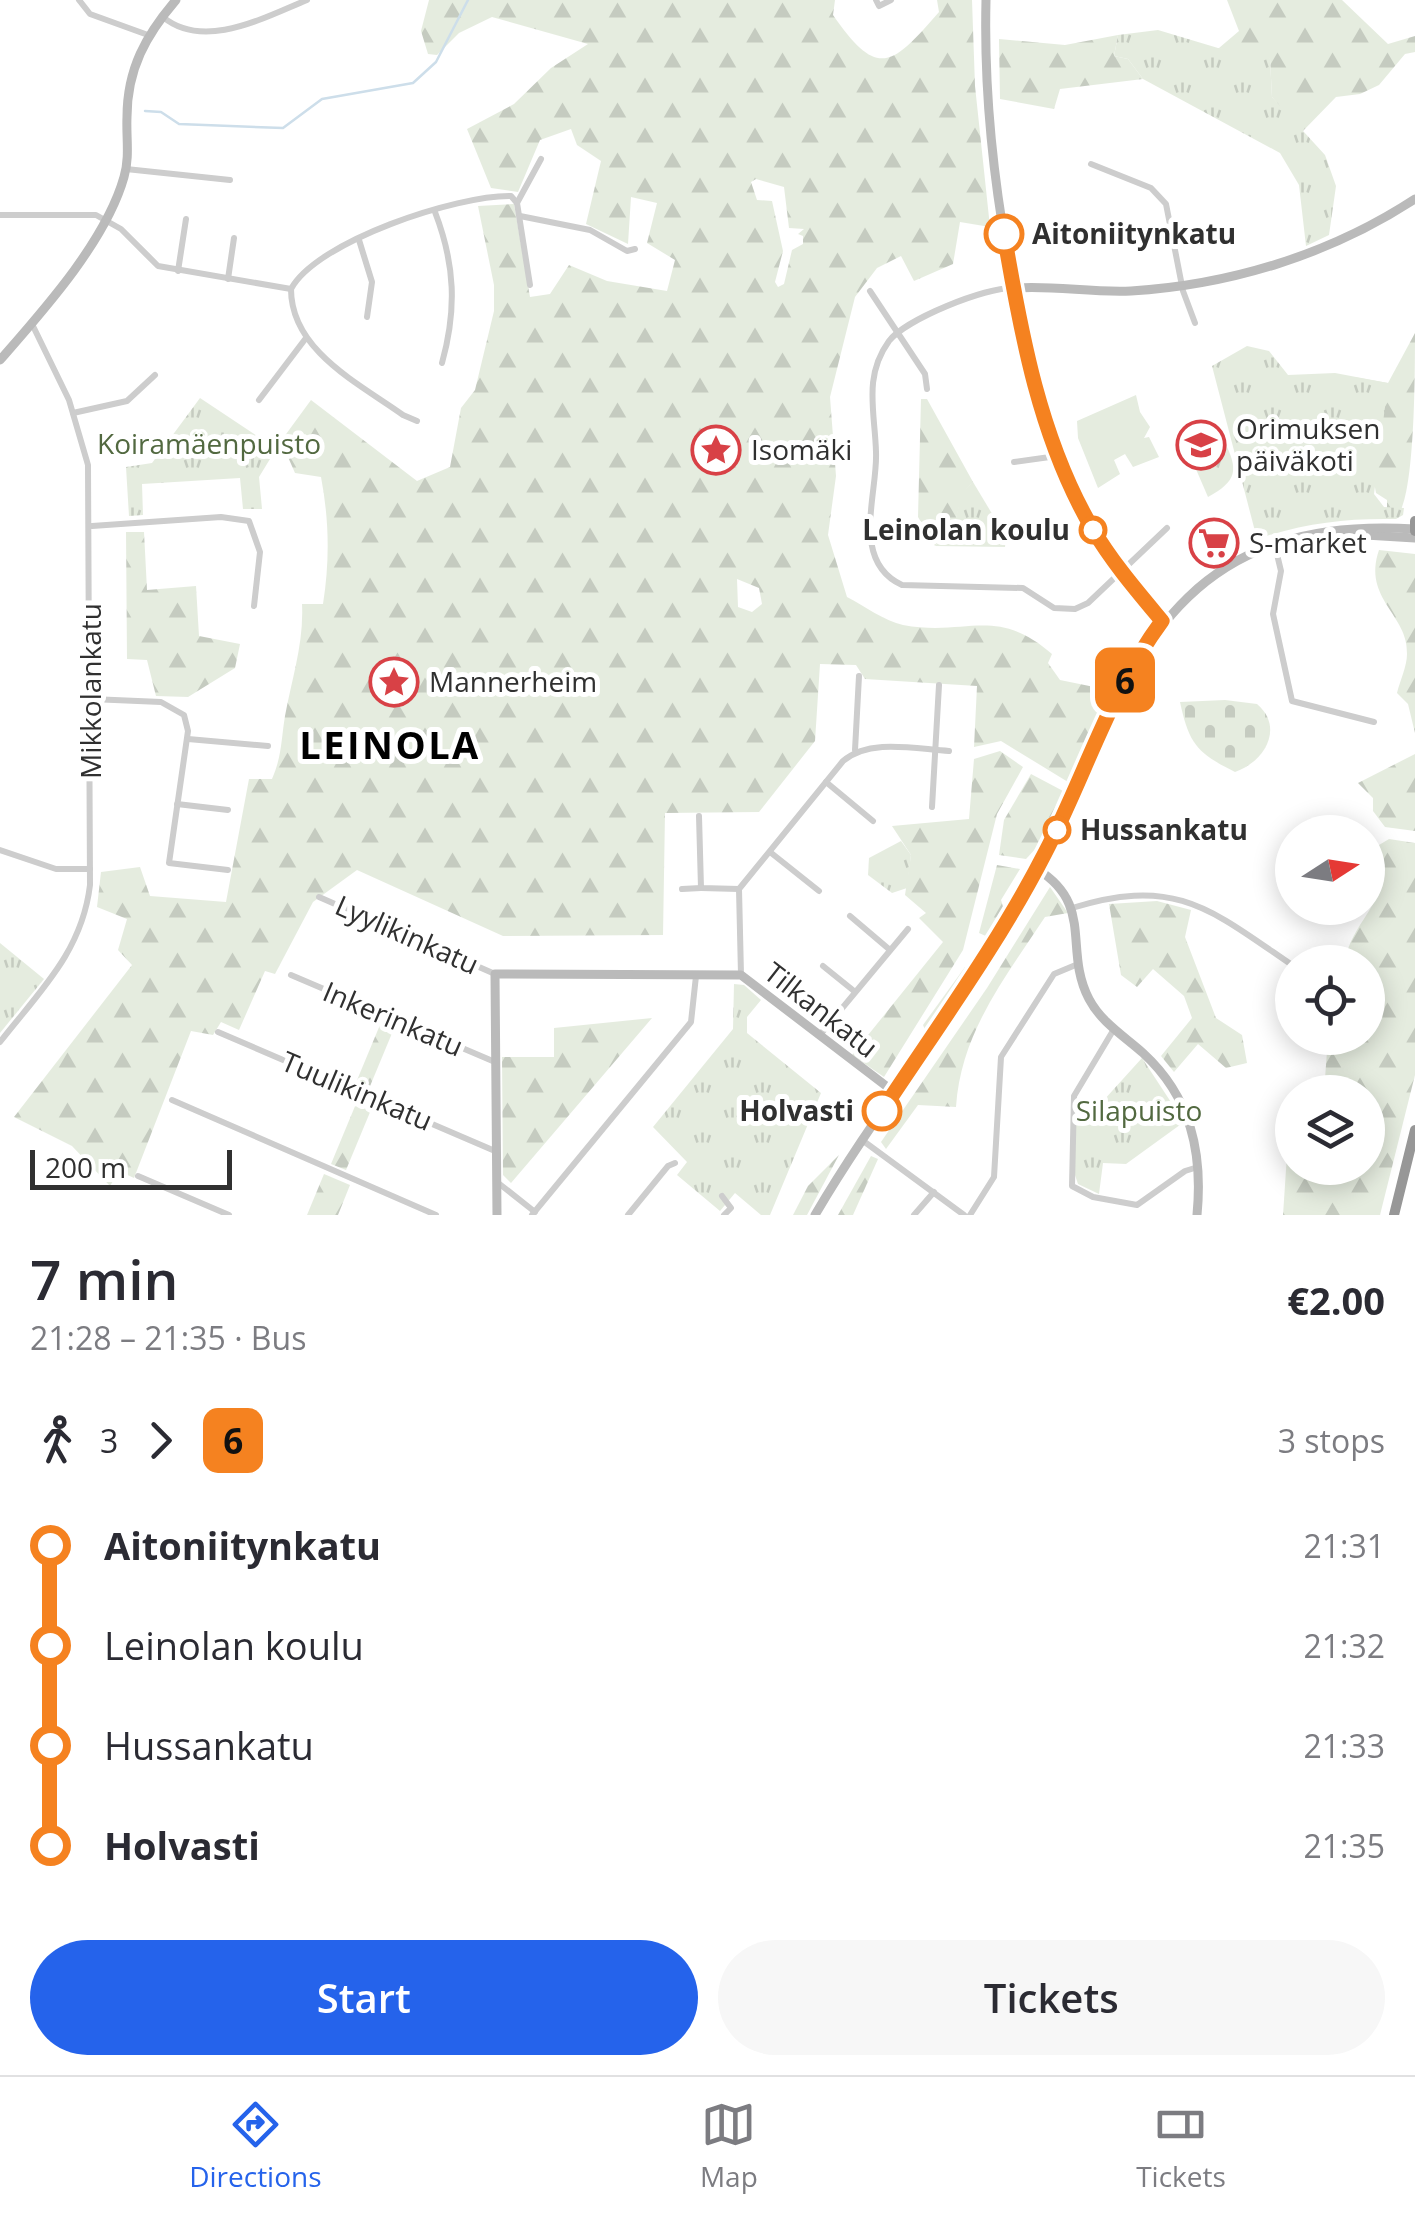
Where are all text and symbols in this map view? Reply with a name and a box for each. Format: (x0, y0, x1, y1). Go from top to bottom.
place label: Aitoniitynkatu (1032, 214, 1236, 252)
marker: Aitoniitynkatu (985, 215, 1023, 253)
place label: Orimuksen päiväkoti (1236, 409, 1380, 479)
school or university icon: Orimuksen päiväkoti (1175, 419, 1227, 471)
park label: Koiramäenpuisto (97, 424, 321, 462)
place icon: Isomäki (690, 424, 742, 476)
place label: Isomäki (751, 430, 852, 468)
place label: Leinolan koulu (862, 510, 1070, 548)
marker: Leinolan koulu (1080, 517, 1106, 543)
supermarket icon: S-market (1188, 517, 1240, 569)
place label: S-market (1249, 523, 1367, 561)
street label: Mikkolankatu (71, 603, 109, 779)
line badge: 6 (1092, 648, 1158, 712)
place icon: Mannerheim (368, 656, 420, 708)
text: 6 (1115, 657, 1135, 704)
place label: Mannerheim (429, 662, 597, 700)
district label: LEINOLA (299, 718, 481, 770)
place label: Hussankatu (1080, 810, 1248, 848)
north arrow (1275, 815, 1385, 925)
map controls (1275, 815, 1385, 1185)
marker: Hussankatu (1044, 817, 1070, 843)
street label: Lyylikinkatu (330, 886, 485, 983)
button: locate (1275, 945, 1385, 1055)
street label: Tilkankatu (757, 953, 886, 1066)
street label: Inkerinkatu (318, 972, 469, 1065)
street label: Tuulikinkatu (276, 1041, 439, 1139)
button: layers (1275, 1075, 1385, 1185)
place label: Holvasti (739, 1091, 854, 1129)
park label: Silapuisto (1076, 1091, 1202, 1129)
marker: Holvasti (863, 1092, 901, 1130)
scale bar (30, 1145, 232, 1190)
text: 200 m (45, 1148, 126, 1186)
text: 7 min (30, 1241, 178, 1316)
text: €2.00 (1287, 1274, 1385, 1326)
text: 21:28 – 21:35 · Bus (30, 1316, 306, 1359)
icon: walk (30, 1413, 85, 1468)
icon: forward (133, 1413, 188, 1468)
text: 6 (223, 1417, 243, 1464)
text: 3 (100, 1419, 118, 1462)
text: 3 stops (1278, 1419, 1385, 1462)
text: Aitoniitynkatu (104, 1519, 381, 1571)
text: 21:31 (1303, 1524, 1385, 1567)
text: Leinolan koulu (104, 1619, 364, 1671)
text: 21:32 (1303, 1624, 1385, 1667)
text: Hussankatu (104, 1719, 314, 1771)
text: 21:33 (1303, 1724, 1385, 1767)
text: Holvasti (104, 1819, 260, 1871)
text: 21:35 (1303, 1824, 1385, 1867)
button: Start (30, 1940, 698, 2055)
button: Tickets (718, 1940, 1385, 2055)
tab: Directions (189, 2097, 322, 2195)
tab: Map (700, 2097, 758, 2195)
tab: Tickets (1136, 2097, 1226, 2195)

